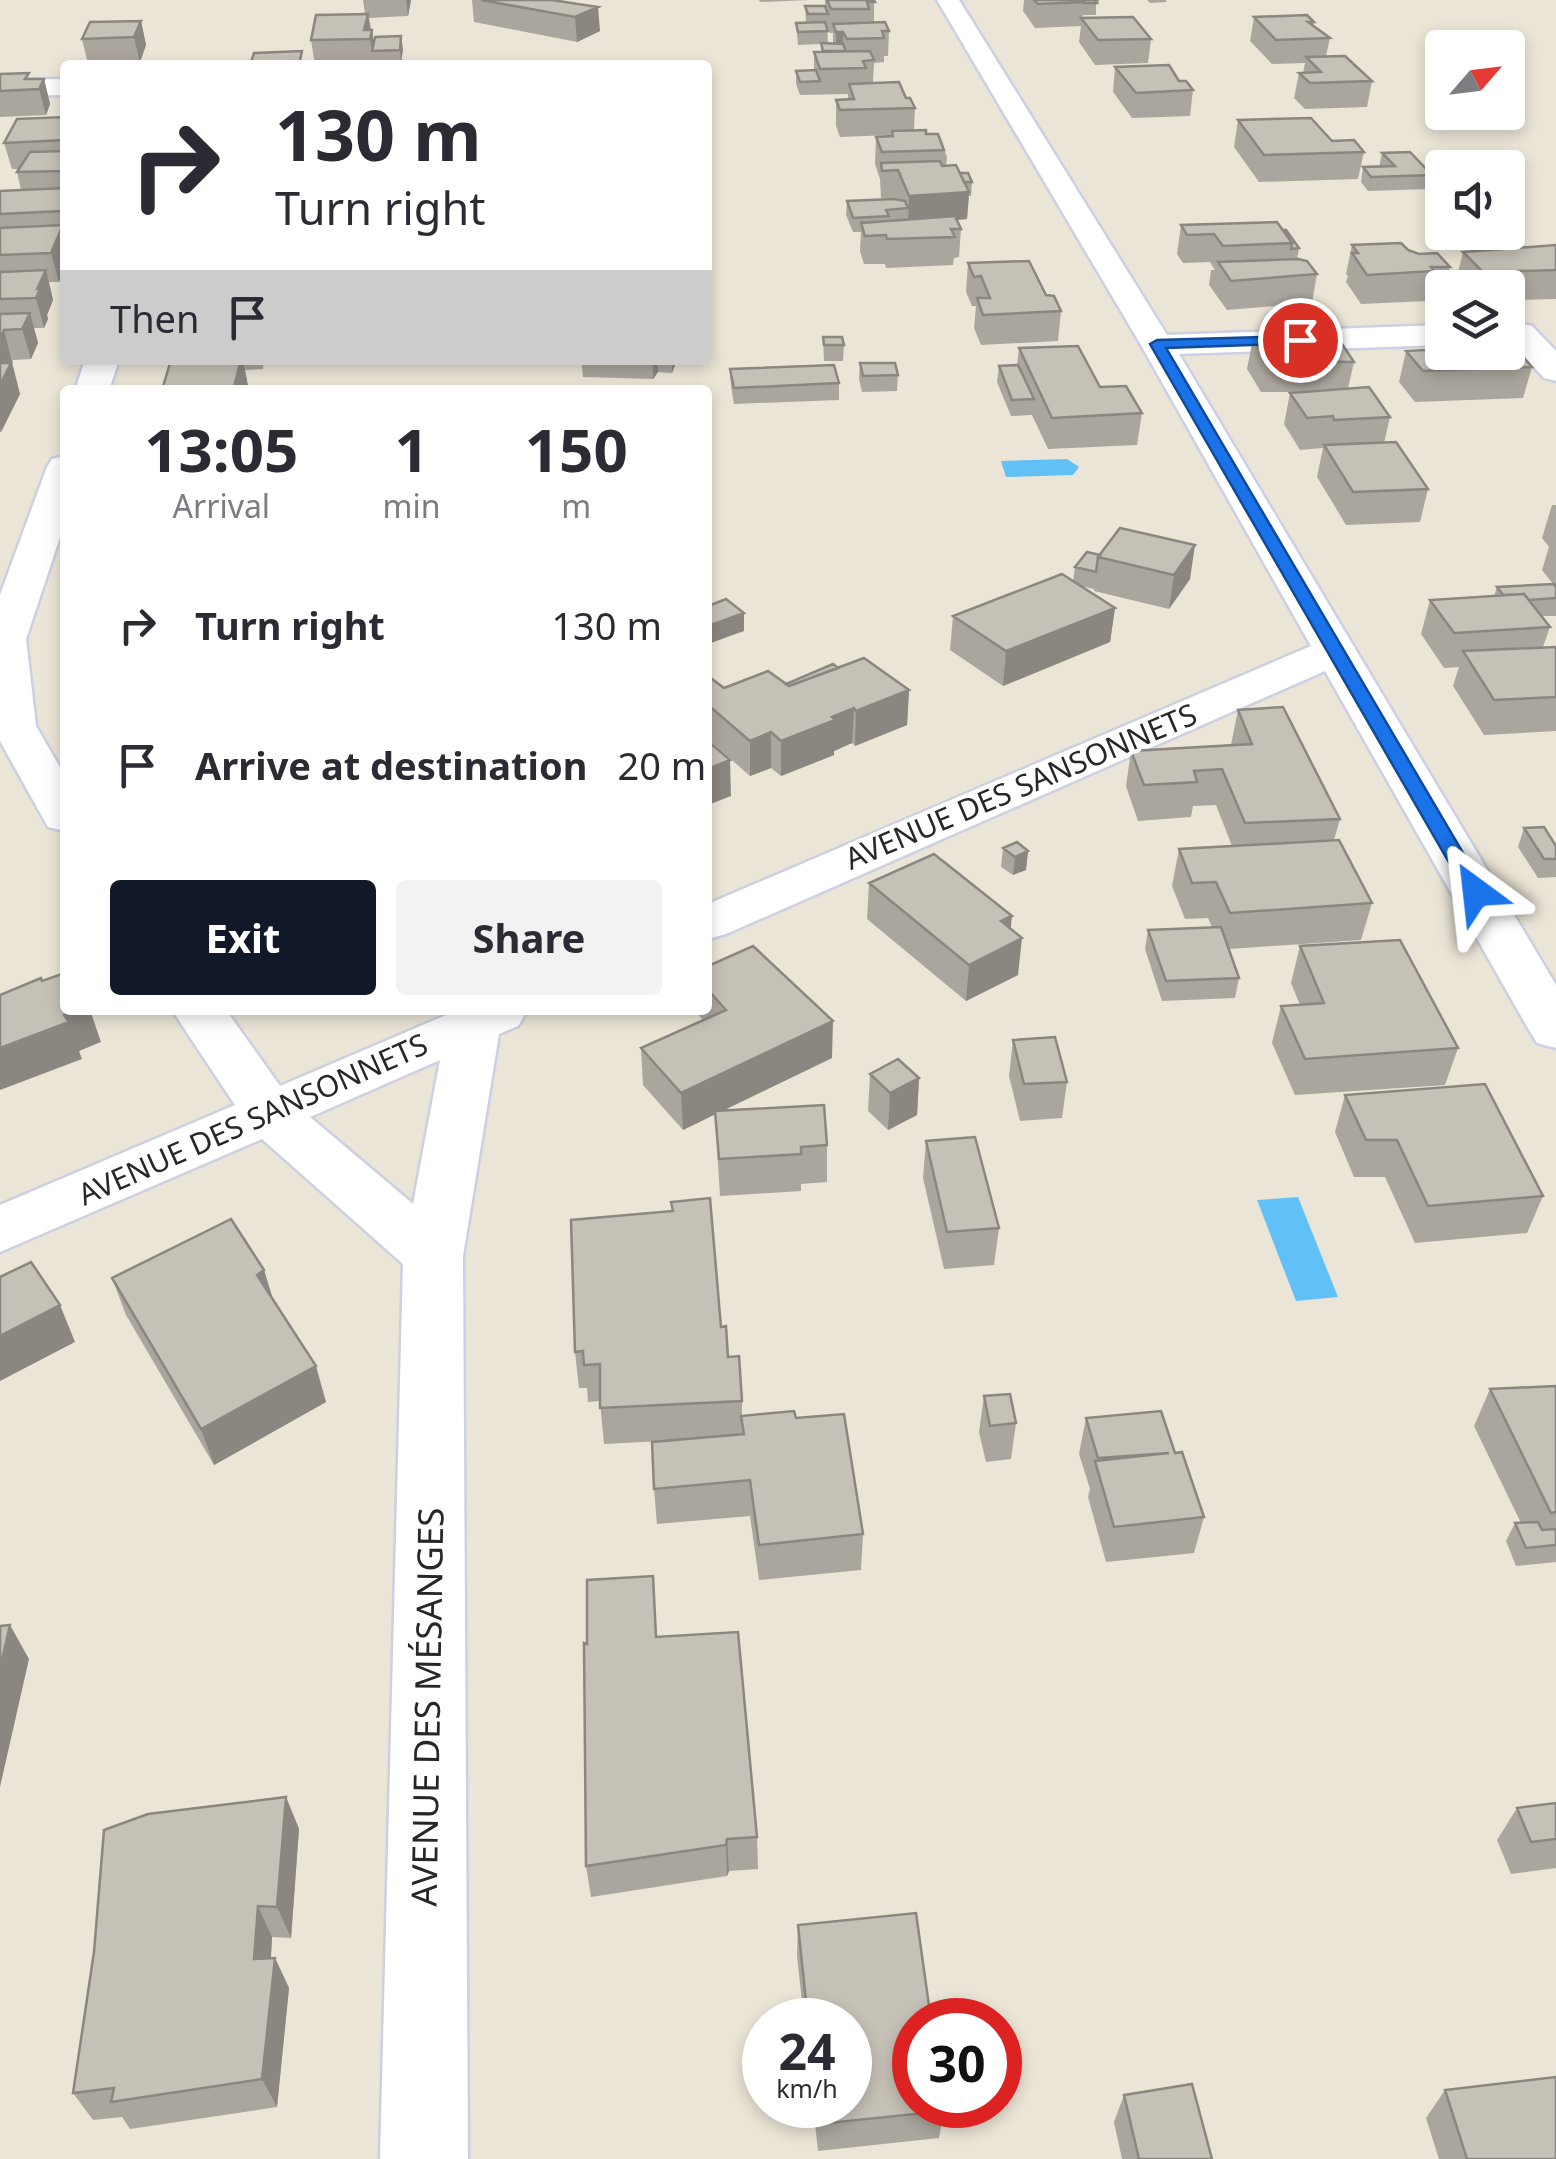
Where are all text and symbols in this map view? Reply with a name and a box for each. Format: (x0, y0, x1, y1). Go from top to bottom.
north arrow (1425, 30, 1525, 130)
map controls (1425, 30, 1525, 370)
text: 130 m (275, 86, 482, 182)
icon: right (110, 100, 240, 230)
button: sound (1425, 150, 1525, 250)
text: Turn right (275, 177, 486, 238)
button: layers (1425, 270, 1525, 370)
icon: arrive (220, 290, 275, 345)
text: Then (110, 292, 200, 344)
pin (1258, 298, 1343, 383)
icon: arrive (1273, 313, 1328, 368)
text: 13:05 (144, 408, 298, 490)
text: 1 (394, 408, 429, 490)
text: 150 (525, 408, 628, 490)
text: Arrival (173, 484, 270, 527)
text: min (383, 484, 441, 527)
text: m (561, 484, 591, 527)
icon: right (110, 598, 165, 653)
text: Turn right (195, 599, 385, 651)
text: 130 m (551, 599, 662, 651)
street label: AVENUE DES SANSONNETS (838, 693, 1203, 878)
icon: arrive (110, 738, 165, 793)
text: Arrive at destination (195, 739, 587, 791)
text: 20 m (617, 739, 706, 791)
position arrow (1424, 840, 1528, 944)
button: Exit (110, 880, 376, 995)
button: Share (396, 880, 662, 995)
street label: AVENUE DES SANSONNETS (71, 1023, 434, 1214)
street label: AVENUE DES MÉSANGES (400, 1507, 453, 1907)
speed limit sign: 30 (892, 1998, 1022, 2128)
text: 24 (778, 2017, 836, 2085)
text: km/h (776, 2071, 838, 2105)

